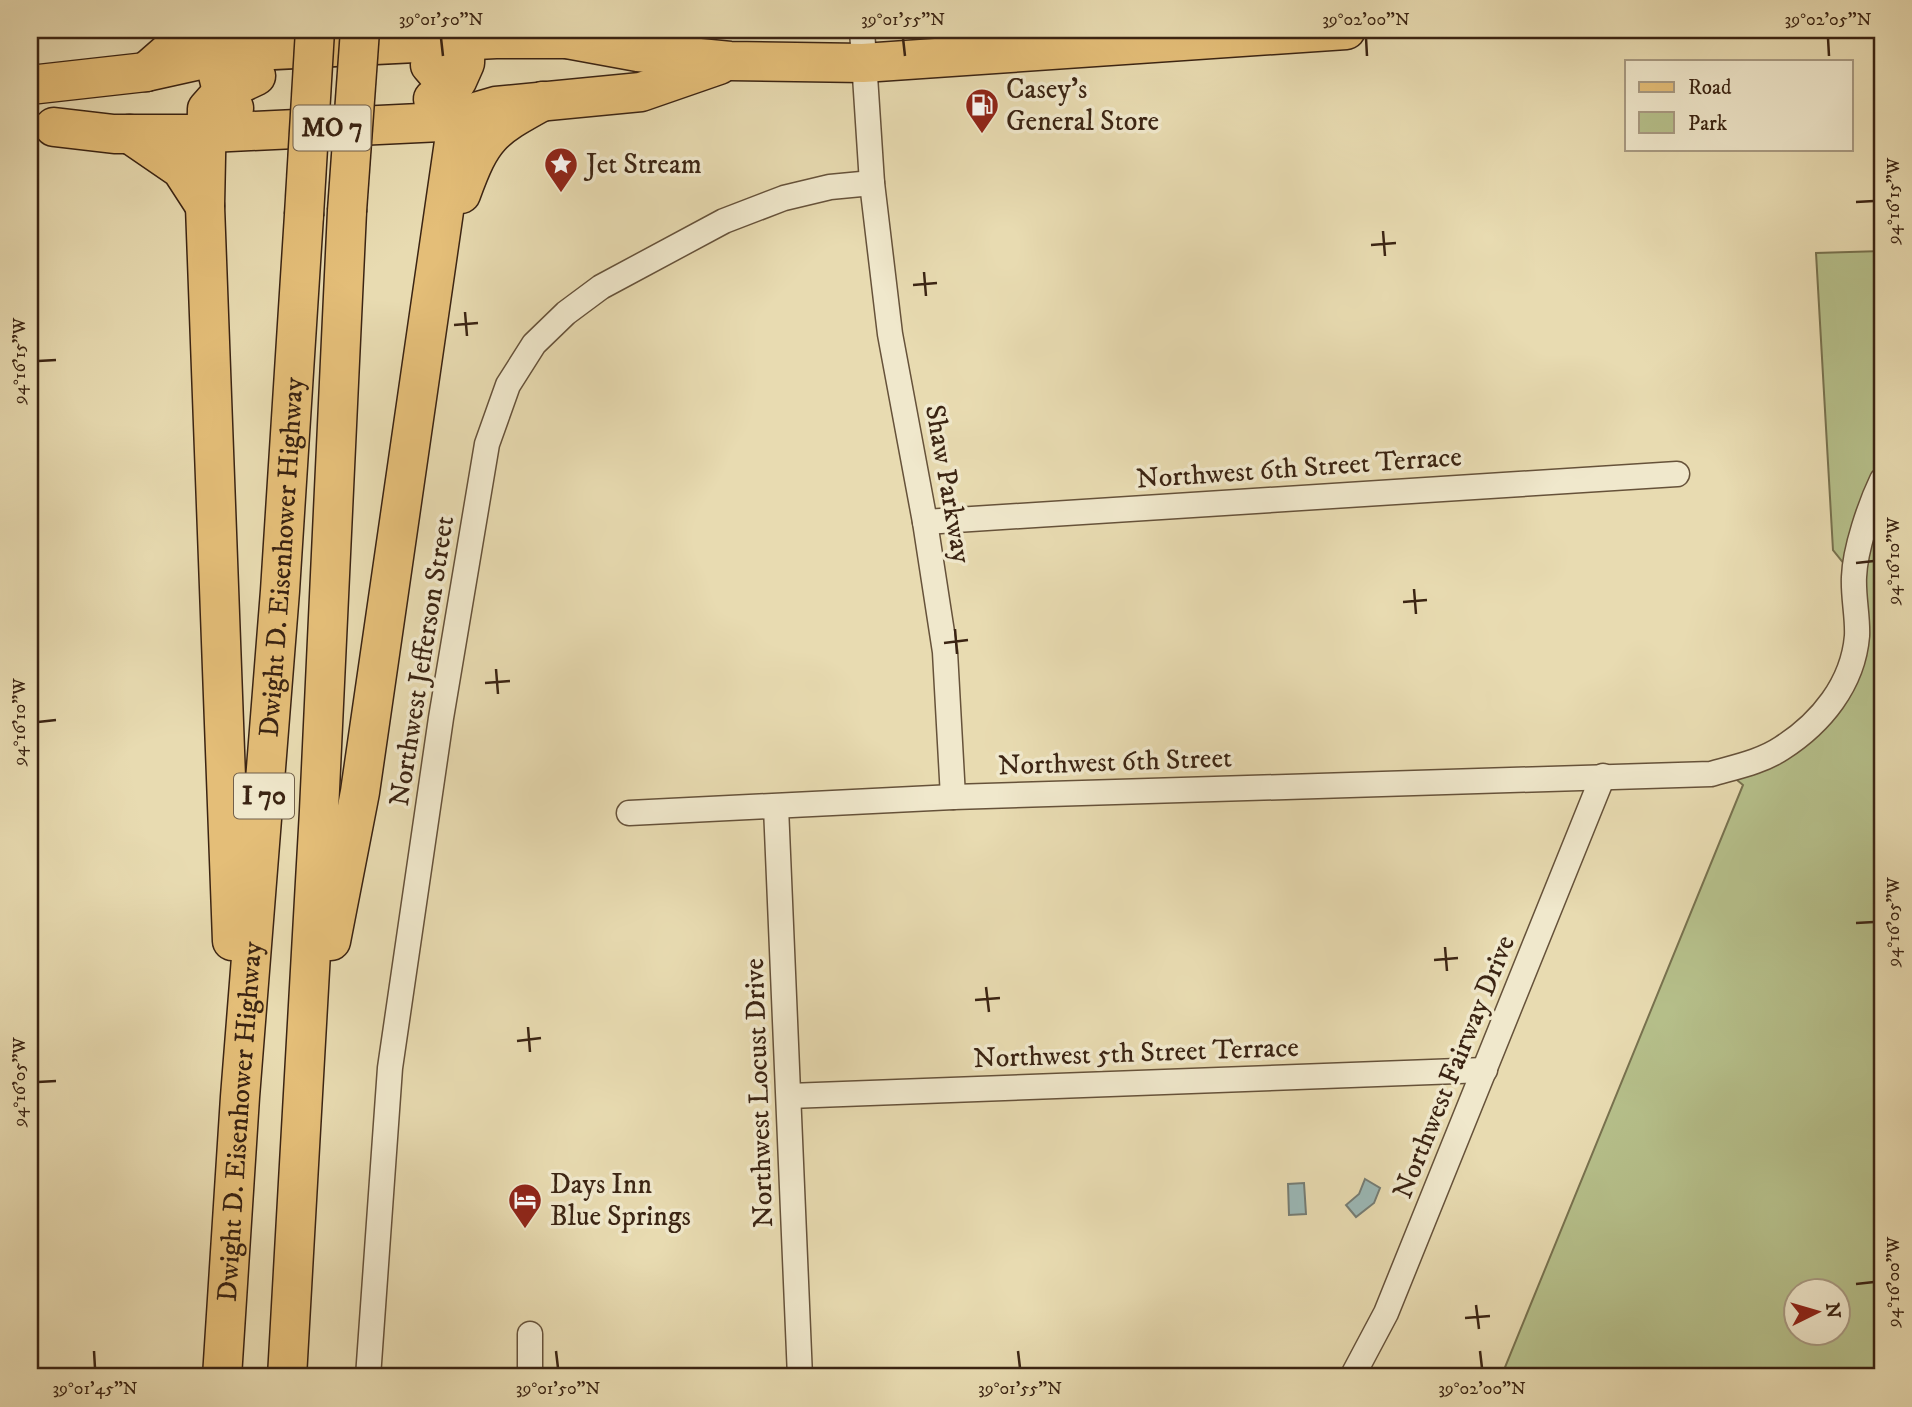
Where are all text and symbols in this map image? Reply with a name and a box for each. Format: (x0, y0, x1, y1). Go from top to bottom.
text: 39°01'50"N (399, 9, 484, 31)
text: 39°01'55"N (861, 9, 945, 31)
text: 39°02'00"N (1322, 9, 1410, 31)
text: 39°02'05"N (1785, 9, 1872, 31)
legend (1625, 60, 1853, 150)
place label: Casey's General Store (1006, 72, 1159, 139)
text: Road (1688, 75, 1732, 101)
fuel station icon: Casey's General Store (963, 86, 1001, 135)
road number: MO 7 (294, 105, 370, 150)
text: Park (1688, 111, 1728, 137)
place icon: Jet Stream (542, 145, 580, 194)
place label: Jet Stream (583, 147, 702, 182)
text: 94°16'15"W (1883, 157, 1905, 245)
text: 94°16'15"W (9, 317, 31, 405)
street label: Dwight D. Eisenhower Highway (251, 375, 311, 739)
street label: Shaw Parkway (917, 402, 979, 567)
street label: Northwest 6th Street Terrace (1135, 439, 1463, 497)
street label: Northwest Jefferson Street (382, 513, 462, 809)
text: 94°16'10"W (1883, 517, 1905, 606)
text: 94°16'10"W (9, 678, 31, 767)
street label: Northwest 6th Street (997, 740, 1233, 784)
road number: I 70 (234, 774, 294, 818)
text: 94°16'05"W (1883, 877, 1905, 968)
street label: Northwest Fairway Drive (1385, 930, 1523, 1204)
street label: Dwight D. Eisenhower Highway (209, 940, 270, 1303)
street label: Northwest Locust Drive (737, 958, 781, 1228)
street label: Northwest 5th Street Terrace (973, 1030, 1299, 1076)
text: 94°16'05"W (9, 1037, 31, 1128)
place label: Days Inn Blue Springs (550, 1167, 691, 1234)
hotel icon: Days Inn Blue Springs (506, 1181, 544, 1230)
text: 94°16'00"W (1883, 1236, 1905, 1328)
north arrow (1783, 1278, 1853, 1348)
text: N (1820, 1302, 1845, 1320)
text: 39°01'45"N (52, 1378, 138, 1400)
text: 39°01'50"N (516, 1378, 601, 1400)
text: 39°01'55"N (978, 1378, 1062, 1400)
text: 39°02'00"N (1438, 1378, 1526, 1400)

